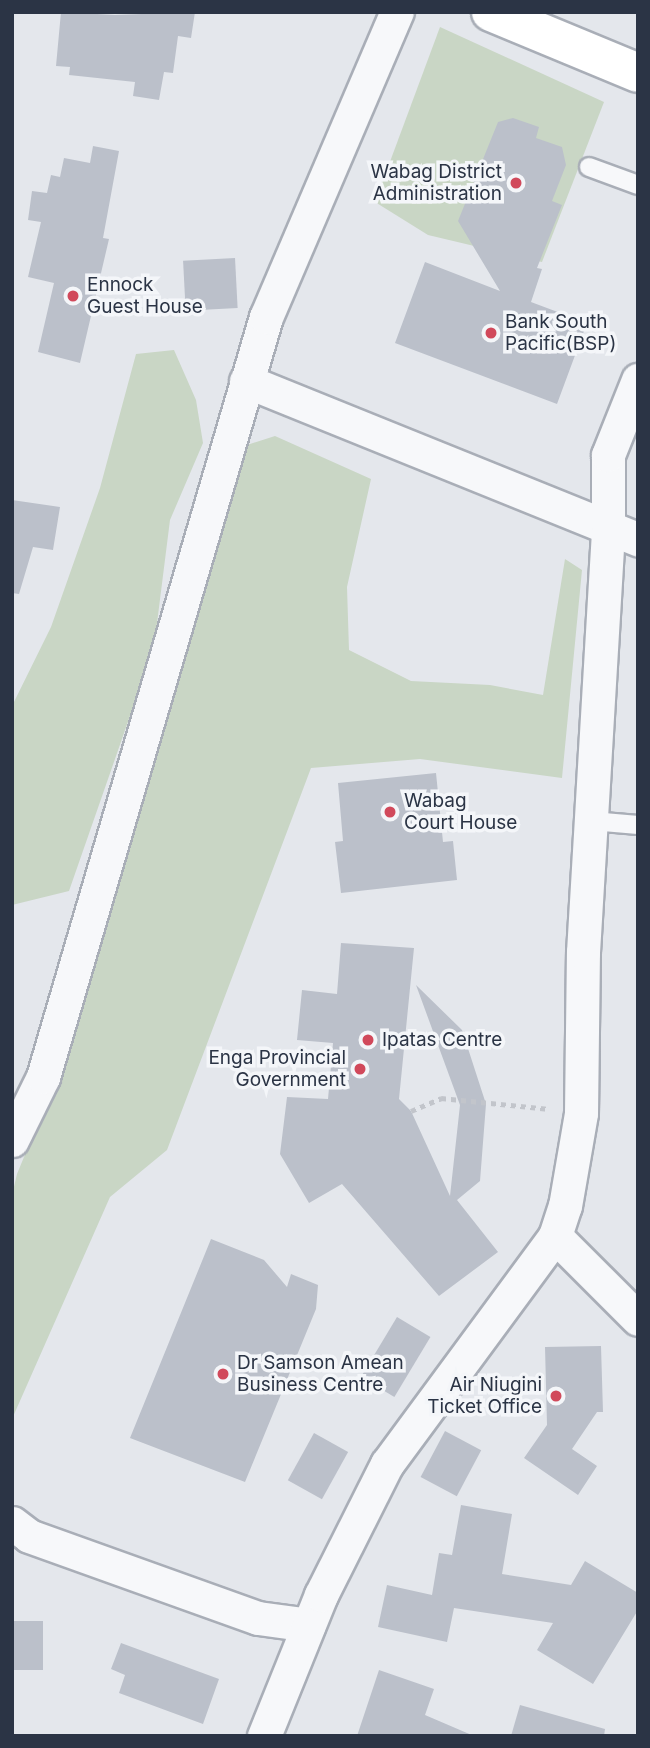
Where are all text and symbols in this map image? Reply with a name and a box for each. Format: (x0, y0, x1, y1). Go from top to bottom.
place label: Wabag District Administration (370, 161, 502, 205)
marker: Wabag District Administration (508, 175, 524, 191)
place label: Ennock Guest House (87, 274, 203, 318)
marker: Ennock Guest House (65, 288, 81, 304)
place label: Bank South Pacific(BSP) (505, 311, 616, 355)
marker: Bank South Pacific(BSP) (483, 325, 499, 341)
place label: Wabag Court House (404, 790, 517, 834)
marker: Wabag Court House (382, 804, 398, 820)
place label: Ipatas Centre (382, 1029, 502, 1051)
marker: Ipatas Centre (360, 1032, 376, 1048)
place label: Enga Provincial Government (208, 1047, 346, 1091)
marker: Enga Provincial Government (352, 1061, 368, 1077)
place label: Dr Samson Amean Business Centre (237, 1352, 404, 1396)
marker: Dr Samson Amean Business Centre (215, 1366, 231, 1382)
place label: Air Niugini Ticket Office (427, 1374, 542, 1418)
marker: Air Niugini Ticket Office (548, 1388, 564, 1404)

